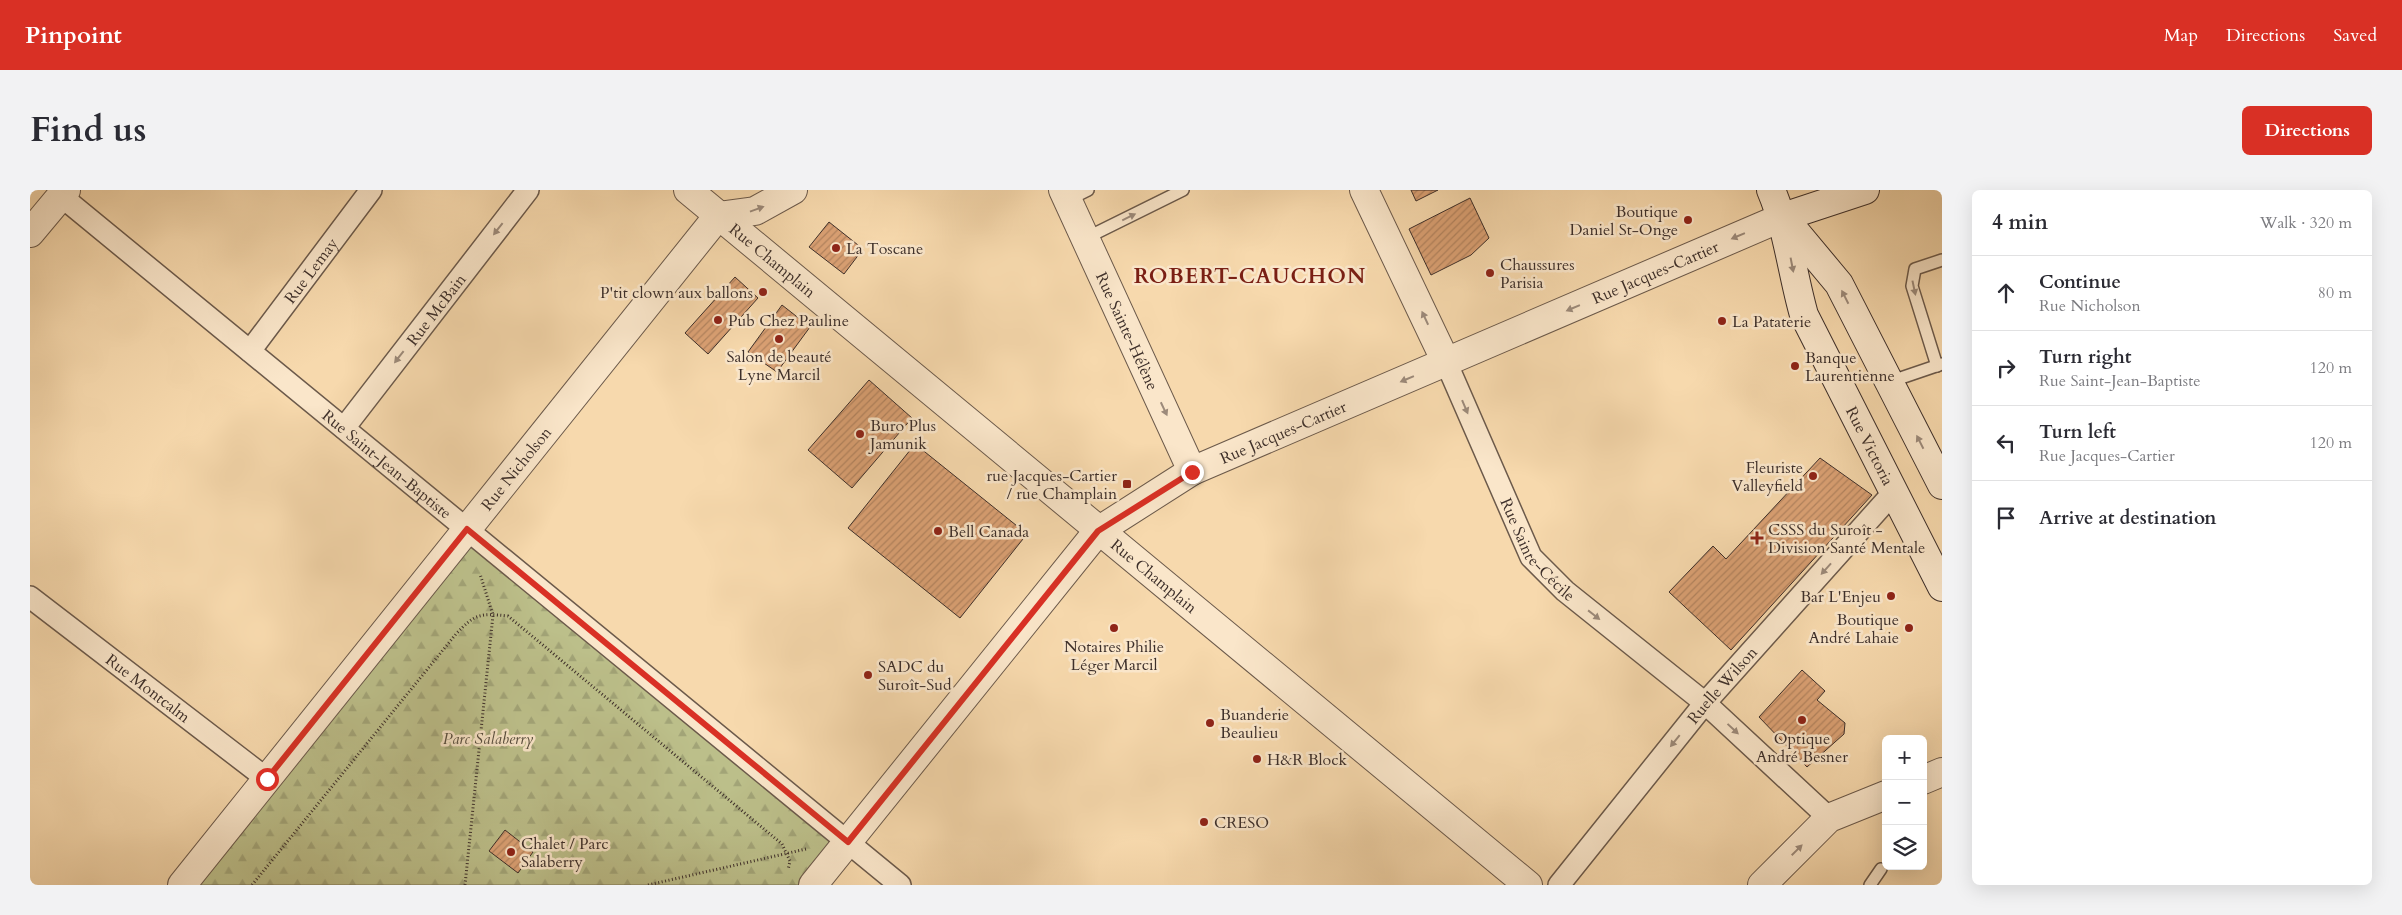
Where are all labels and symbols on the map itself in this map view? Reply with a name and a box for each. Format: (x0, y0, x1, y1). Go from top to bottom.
place label: Boutique Daniel St-Onge (1570, 201, 1678, 241)
one-way arrow (750, 205, 765, 213)
one-way arrow (1122, 213, 1137, 221)
marker: Boutique Daniel St-Onge (1682, 214, 1694, 226)
street label: Rue Champlain (724, 219, 820, 303)
one-way arrow (493, 222, 503, 236)
street label: Rue Lemay (279, 233, 344, 308)
one-way arrow (1731, 233, 1745, 241)
street label: Rue Jacques-Cartier (1589, 236, 1722, 310)
place label: La Toscane (846, 238, 923, 260)
marker: La Toscane (830, 242, 842, 254)
place label: Chaussures Parisia (1500, 254, 1575, 294)
one-way arrow (1788, 257, 1796, 272)
district label: ROBERT-CAUCHON (1134, 262, 1366, 291)
marker: Chaussures Parisia (1484, 267, 1496, 279)
street label: Rue Sainte-Hélène (1090, 269, 1163, 394)
street label: Rue McBain (402, 270, 471, 350)
one-way arrow (1910, 281, 1918, 296)
place label: P'tit clown aux ballons (600, 282, 753, 304)
marker: P'tit clown aux ballons (757, 286, 769, 298)
one-way arrow (1841, 290, 1849, 304)
one-way arrow (1565, 304, 1580, 312)
place label: Pub Chez Pauline (728, 310, 849, 332)
one-way arrow (1421, 311, 1429, 325)
place label: La Pataterie (1732, 311, 1811, 333)
marker: Pub Chez Pauline (712, 314, 724, 326)
marker: La Pataterie (1716, 315, 1728, 327)
marker: Salon de beauté Lyne Marcil (773, 333, 785, 345)
place label: Salon de beauté Lyne Marcil (727, 346, 831, 386)
place label: Banque Laurentienne (1805, 347, 1895, 387)
one-way arrow (394, 350, 404, 364)
marker: Banque Laurentienne (1789, 360, 1801, 372)
one-way arrow (1400, 375, 1414, 383)
street label: Rue Jacques-Cartier (1217, 396, 1350, 470)
one-way arrow (1461, 400, 1469, 415)
one-way arrow (1160, 402, 1168, 416)
street label: Rue Victoria (1840, 403, 1899, 490)
street label: Rue Saint-Jean-Baptiste (317, 405, 456, 524)
place label: Buro Plus Jamunik (868, 415, 936, 455)
street label: Rue Nicholson (476, 422, 557, 515)
marker: Buro Plus Jamunik (854, 428, 866, 440)
one-way arrow (1916, 434, 1924, 449)
place label: Fleuriste Valleyfield (1732, 457, 1803, 497)
route end (1181, 461, 1204, 484)
place label: rue Jacques-Cartier / rue Champlain (986, 465, 1117, 505)
marker: Fleuriste Valleyfield (1807, 470, 1819, 482)
marker: rue Jacques-Cartier / rue Champlain (1121, 478, 1133, 490)
street label: Rue Sainte-Cécile (1495, 495, 1579, 607)
place label: CSSS du Suroît - Division Santé Mentale (1768, 519, 1925, 559)
place label: Bell Canada (948, 521, 1029, 543)
marker: Bell Canada (932, 525, 944, 537)
marker: CSSS du Suroît - Division Santé Mentale (1750, 531, 1764, 545)
street label: Rue Champlain (1106, 534, 1201, 619)
one-way arrow (1820, 562, 1832, 574)
place label: Bar L'Enjeu (1800, 586, 1881, 608)
marker: Bar L'Enjeu (1885, 590, 1897, 602)
one-way arrow (1588, 609, 1601, 620)
place label: Boutique André Lahaie (1809, 609, 1899, 649)
marker: Notaires Philie Léger Marcil (1108, 622, 1120, 634)
marker: Boutique André Lahaie (1903, 622, 1915, 634)
place label: Notaires Philie Léger Marcil (1064, 636, 1164, 676)
street label: Ruelle Wilson (1683, 642, 1762, 729)
street label: Rue Montcalm (101, 649, 195, 728)
place label: SADC du Suroît-Sud (878, 656, 952, 696)
marker: SADC du Suroît-Sud (862, 669, 874, 681)
place label: Buanderie Beaulieu (1220, 704, 1289, 744)
marker: Optique André Besner (1796, 714, 1808, 726)
marker: Buanderie Beaulieu (1204, 717, 1216, 729)
one-way arrow (1727, 723, 1739, 735)
park label: Parc Salaberry (443, 728, 534, 750)
place label: Optique André Besner (1756, 728, 1848, 768)
one-way arrow (1669, 734, 1680, 747)
place label: H&R Block (1267, 749, 1348, 771)
marker: H&R Block (1251, 753, 1263, 765)
route start (256, 768, 279, 791)
place label: CRESO (1214, 812, 1269, 834)
marker: CRESO (1198, 816, 1210, 828)
place label: Chalet / Parc Salaberry (521, 833, 609, 873)
one-way arrow (1791, 845, 1803, 857)
marker: Chalet / Parc Salaberry (505, 846, 517, 858)

